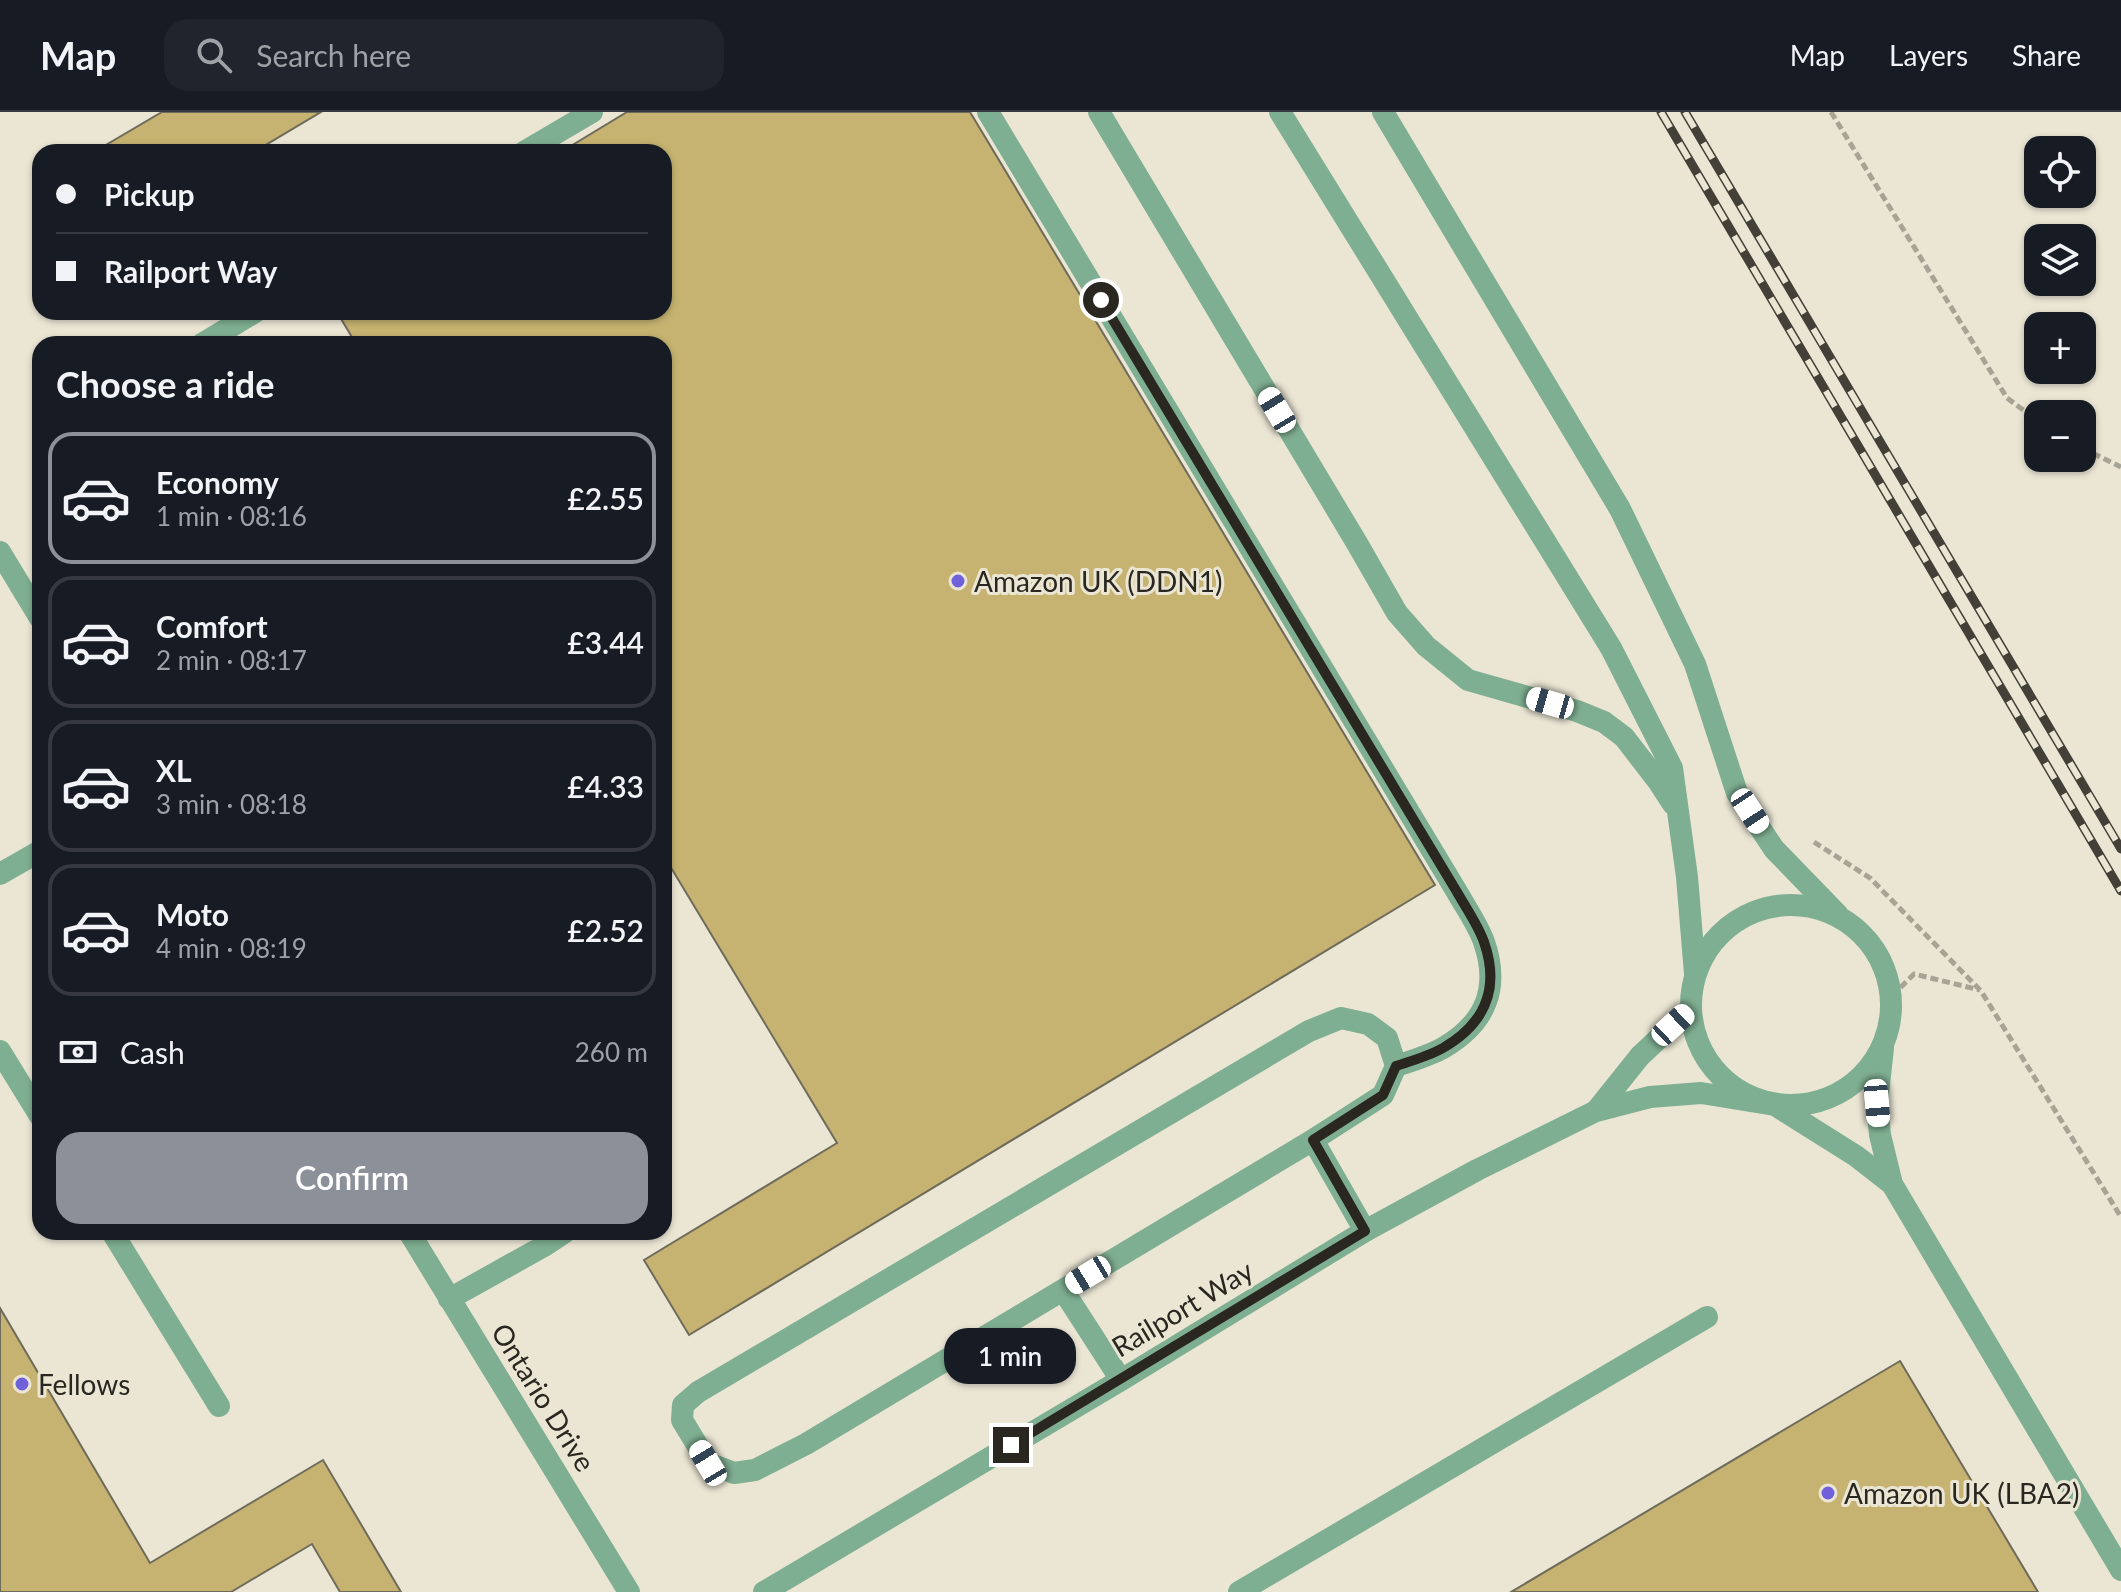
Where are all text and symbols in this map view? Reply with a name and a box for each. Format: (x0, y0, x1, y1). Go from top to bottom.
search box (164, 19, 724, 91)
text: Map (40, 32, 116, 78)
icon: search (192, 33, 236, 77)
text: Search here (256, 37, 411, 73)
text: Map (1790, 38, 1845, 72)
text: Layers (1889, 38, 1968, 72)
text: Share (2012, 38, 2081, 72)
map controls (2024, 136, 2096, 472)
button: locate (2024, 136, 2096, 208)
text: Pickup (104, 176, 195, 212)
button: layers (2024, 224, 2096, 296)
text: Railport Way (104, 253, 277, 289)
route start (1083, 282, 1119, 318)
button: + (2024, 312, 2096, 384)
text: Choose a ride (56, 362, 275, 406)
car (1254, 383, 1300, 437)
button: − (2024, 400, 2096, 472)
icon: car (60, 462, 132, 534)
text: Economy (156, 464, 279, 500)
text: £2.55 (567, 480, 644, 516)
text: 1 min · 08:16 (156, 500, 307, 532)
place label: Amazon UK (DDN1) (974, 564, 1222, 598)
marker: Amazon UK (DDN1) (949, 572, 967, 590)
icon: car (60, 606, 132, 678)
text: Comfort (156, 608, 268, 644)
text: £3.44 (567, 624, 644, 660)
text: 2 min · 08:17 (156, 644, 307, 676)
car (1524, 685, 1576, 721)
icon: car (60, 750, 132, 822)
text: XL (156, 752, 192, 788)
text: £4.33 (567, 768, 644, 804)
car (1727, 784, 1773, 838)
text: 3 min · 08:18 (156, 788, 307, 820)
icon: car (60, 894, 132, 966)
text: Moto (156, 896, 229, 932)
text: £2.52 (567, 912, 644, 948)
text: 4 min · 08:19 (156, 932, 307, 964)
car (1647, 1000, 1699, 1050)
icon: cash (56, 1030, 100, 1074)
text: Cash (120, 1034, 185, 1070)
text: 260 m (575, 1036, 648, 1068)
car (1863, 1078, 1891, 1128)
button: Confirm (56, 1132, 648, 1224)
car (1061, 1252, 1115, 1298)
street label: Railport Way (1105, 1252, 1259, 1363)
street label: Ontario Drive (485, 1317, 603, 1477)
callout: 1 min (945, 1329, 1077, 1385)
text: 1 min (978, 1340, 1042, 1372)
place label: Fellows (38, 1367, 130, 1401)
marker: Fellows (13, 1375, 31, 1393)
route end (993, 1427, 1029, 1463)
car (685, 1436, 731, 1490)
place label: Amazon UK (LBA2) (1844, 1476, 2080, 1510)
marker: Amazon UK (LBA2) (1819, 1484, 1837, 1502)

